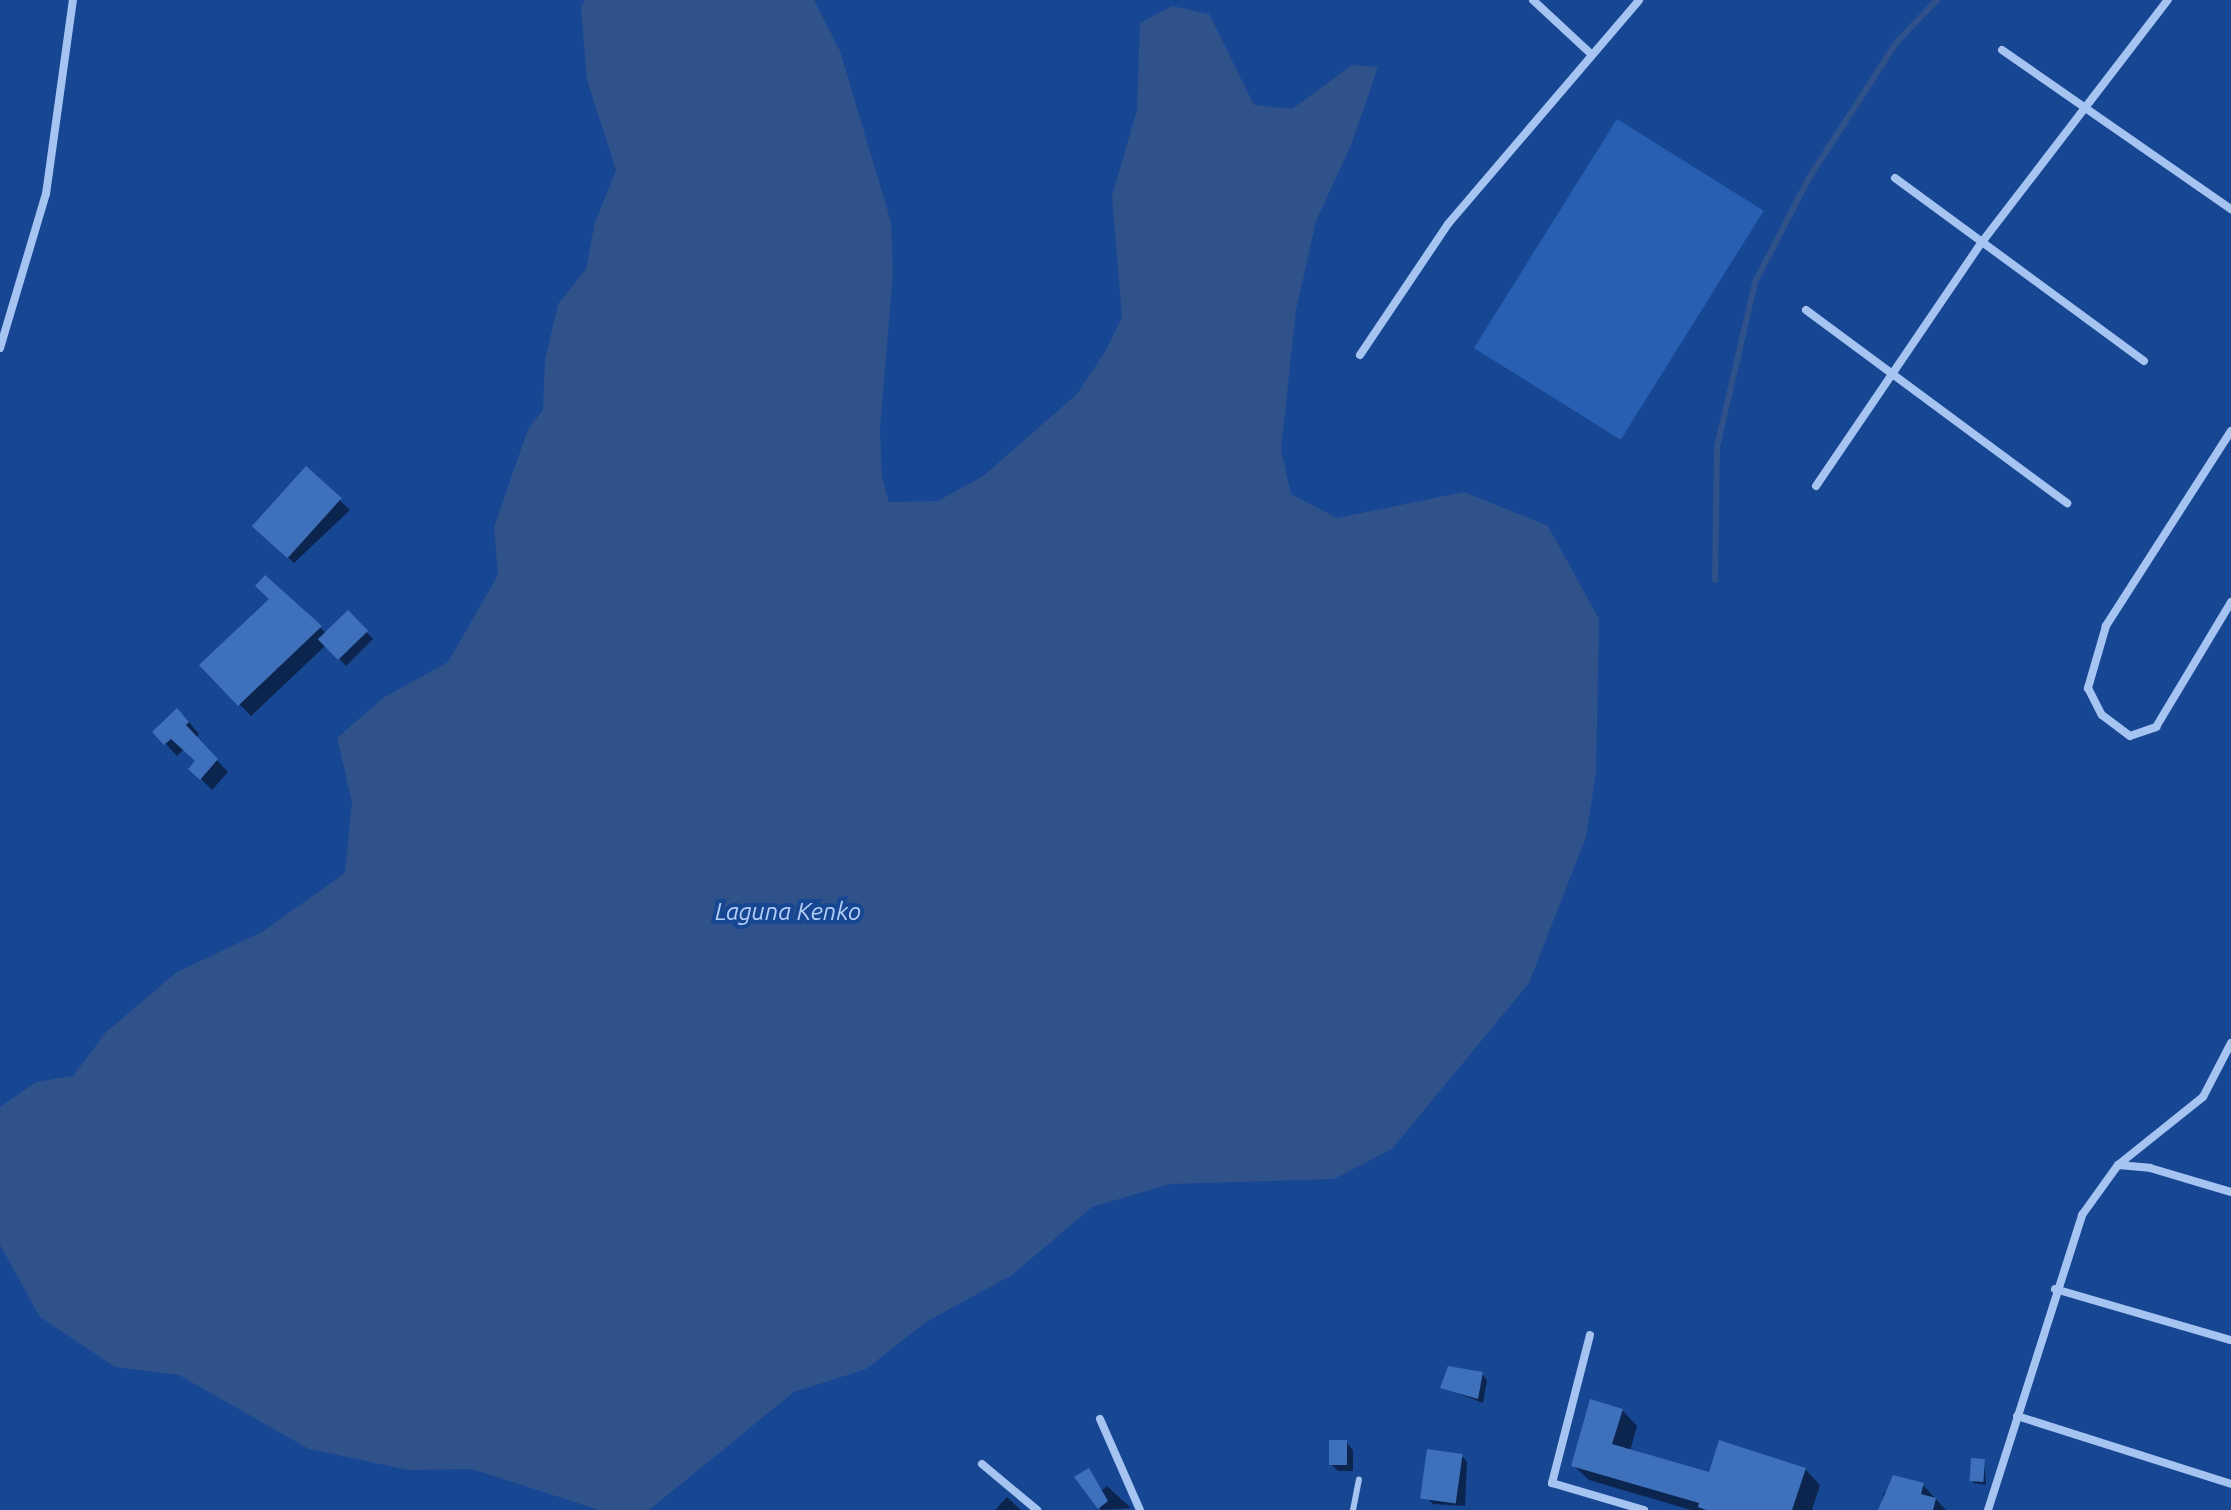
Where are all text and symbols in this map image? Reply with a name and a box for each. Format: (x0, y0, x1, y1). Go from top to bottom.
water label: Laguna Kenko (715, 898, 861, 926)

